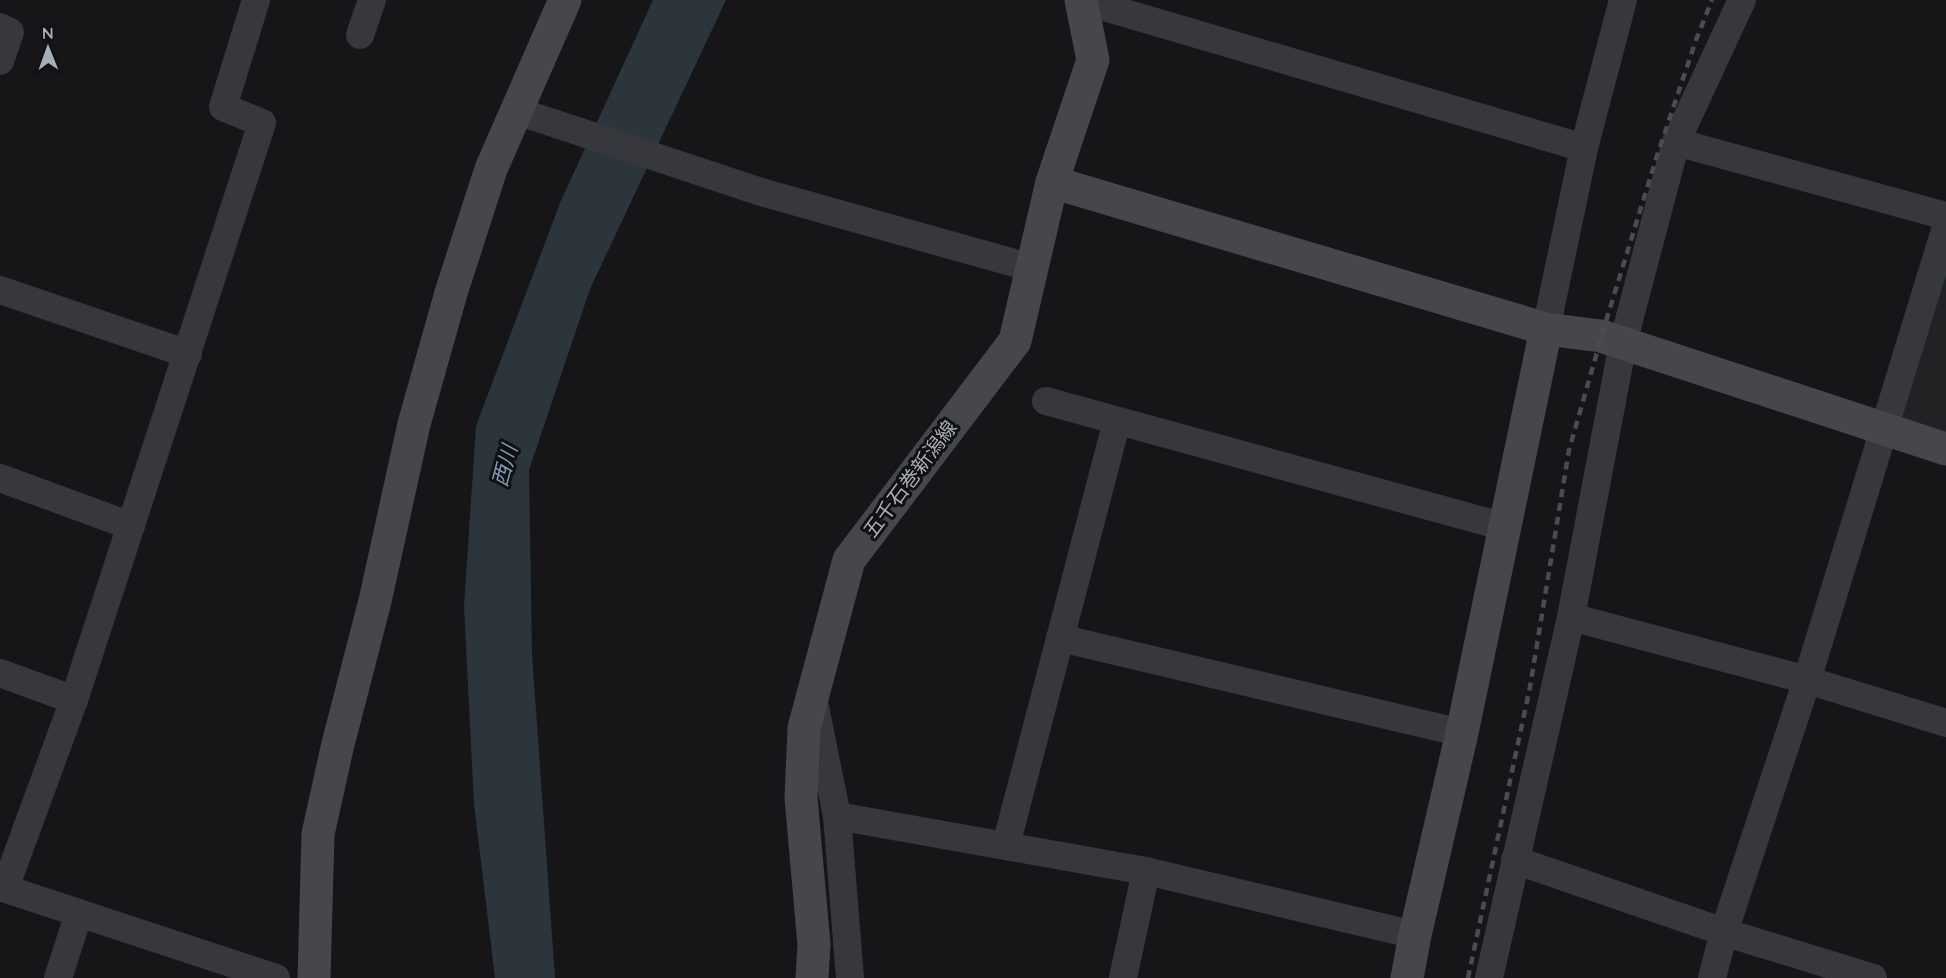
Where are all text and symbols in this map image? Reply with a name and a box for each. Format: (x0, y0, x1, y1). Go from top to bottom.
north arrow (18, 18, 78, 78)
text: N (42, 23, 54, 43)
street label: 五千石巻新潟線 (857, 415, 962, 542)
water label: 西川 (486, 440, 523, 489)

